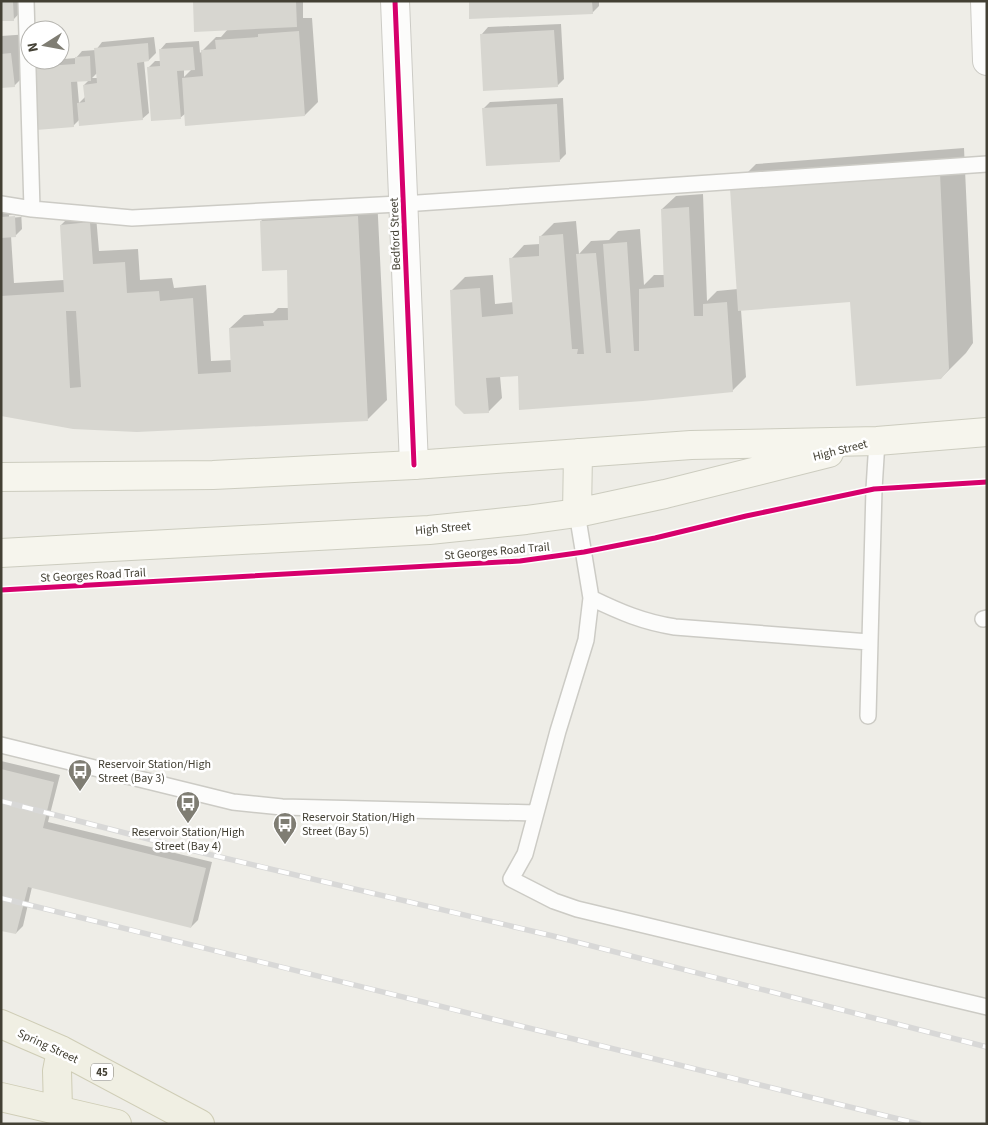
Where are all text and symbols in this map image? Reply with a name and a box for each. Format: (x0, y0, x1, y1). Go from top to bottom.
north arrow (20, 20, 70, 70)
text: N (23, 41, 44, 54)
street label: Bedford Street (386, 197, 405, 271)
street label: High Street (811, 435, 869, 465)
street label: High Street (414, 518, 472, 539)
street label: St Georges Road Trail (444, 538, 550, 565)
street label: St Georges Road Trail (40, 564, 146, 587)
place label: Reservoir Station/High Street (Bay 3) (98, 756, 211, 787)
bus stop icon: Reservoir Station/High Street (Bay 3) (67, 758, 93, 792)
bus stop icon: Reservoir Station/High Street (Bay 4) (175, 790, 201, 824)
place label: Reservoir Station/High Street (Bay 5) (302, 809, 415, 840)
bus stop icon: Reservoir Station/High Street (Bay 5) (272, 811, 298, 845)
place label: Reservoir Station/High Street (Bay 4) (131, 824, 245, 855)
street label: Spring Street (15, 1025, 81, 1068)
road number: 45 (91, 1064, 113, 1080)

